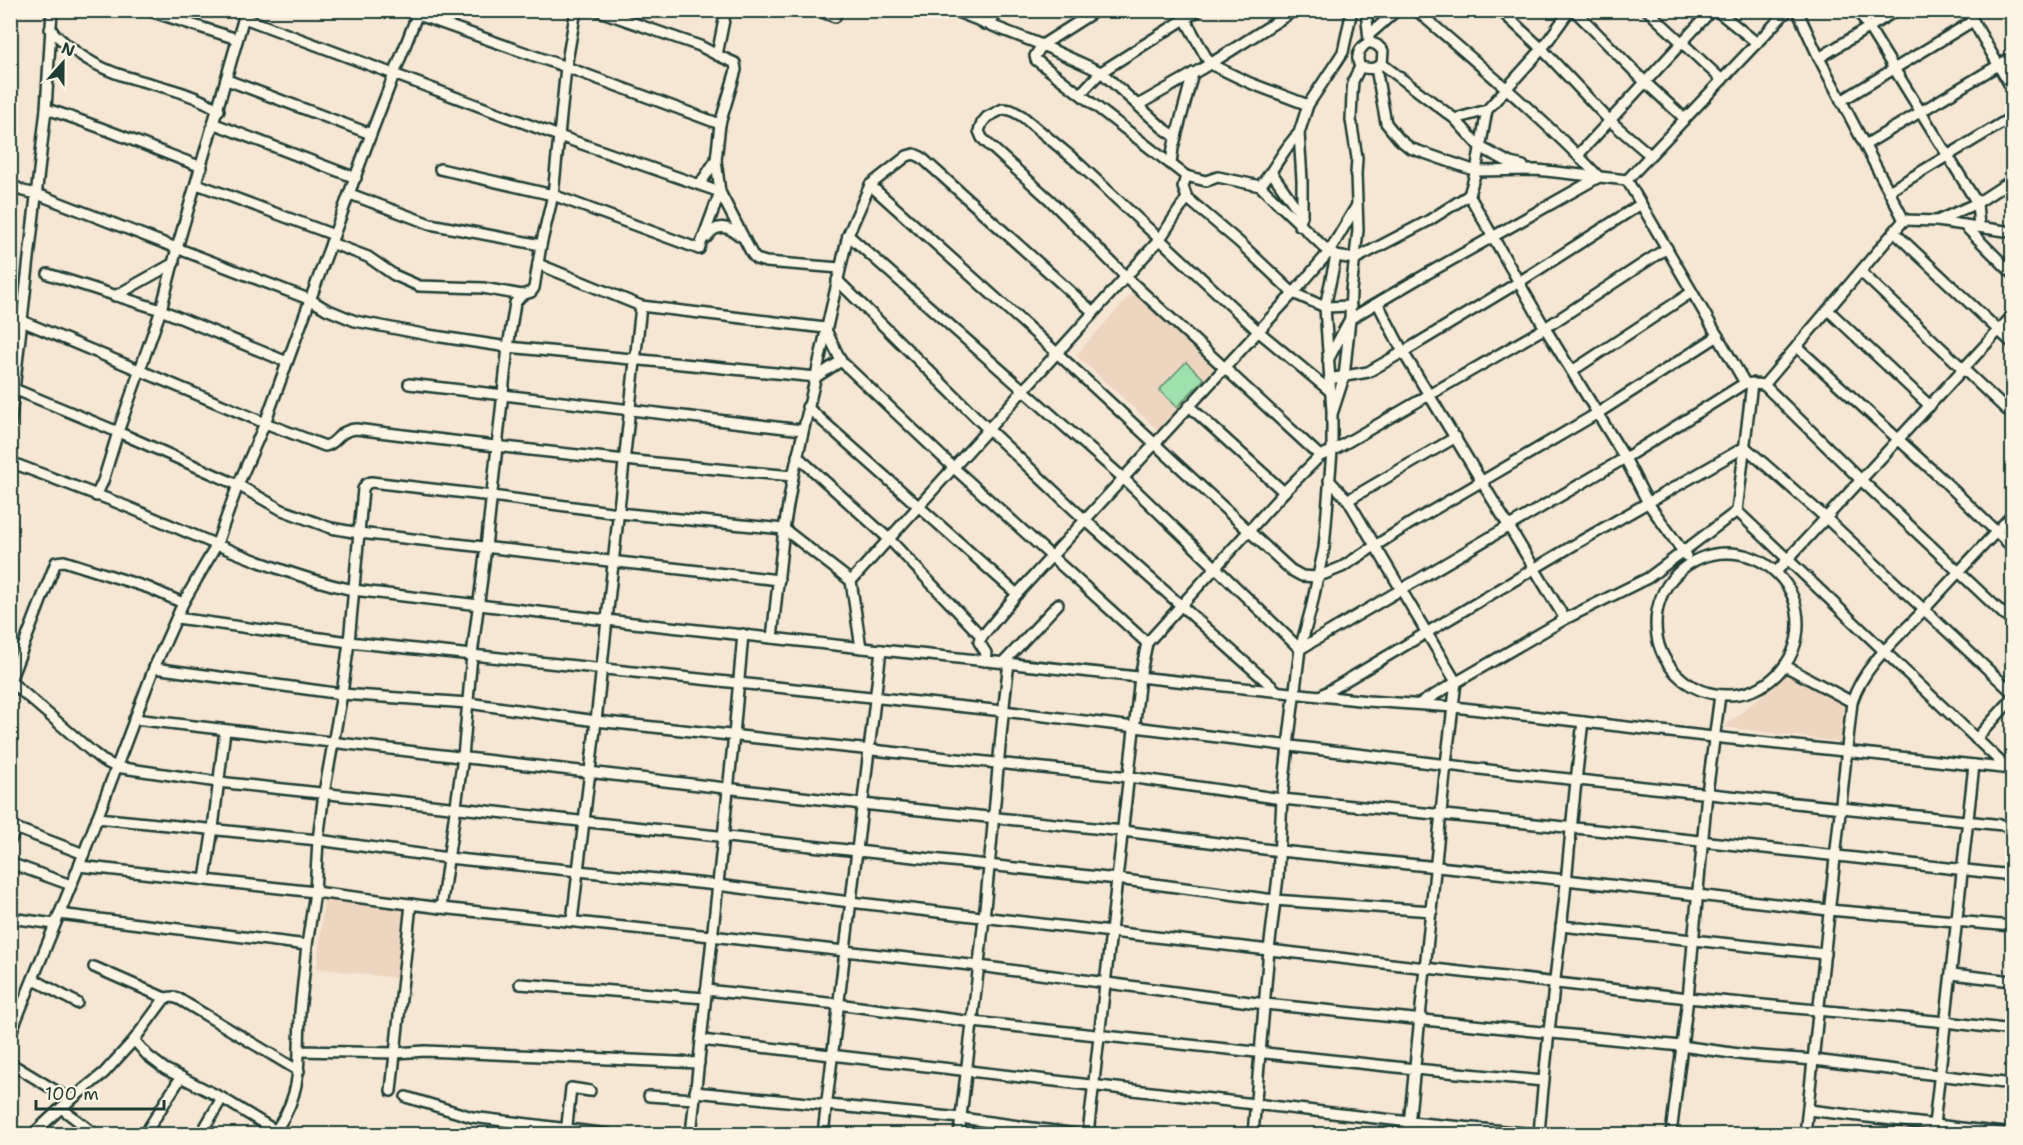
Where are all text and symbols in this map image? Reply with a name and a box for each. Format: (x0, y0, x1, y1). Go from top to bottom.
north arrow (33, 33, 93, 93)
text: N (59, 37, 78, 62)
scale bar (36, 1073, 164, 1111)
text: 100 m (45, 1082, 99, 1106)

